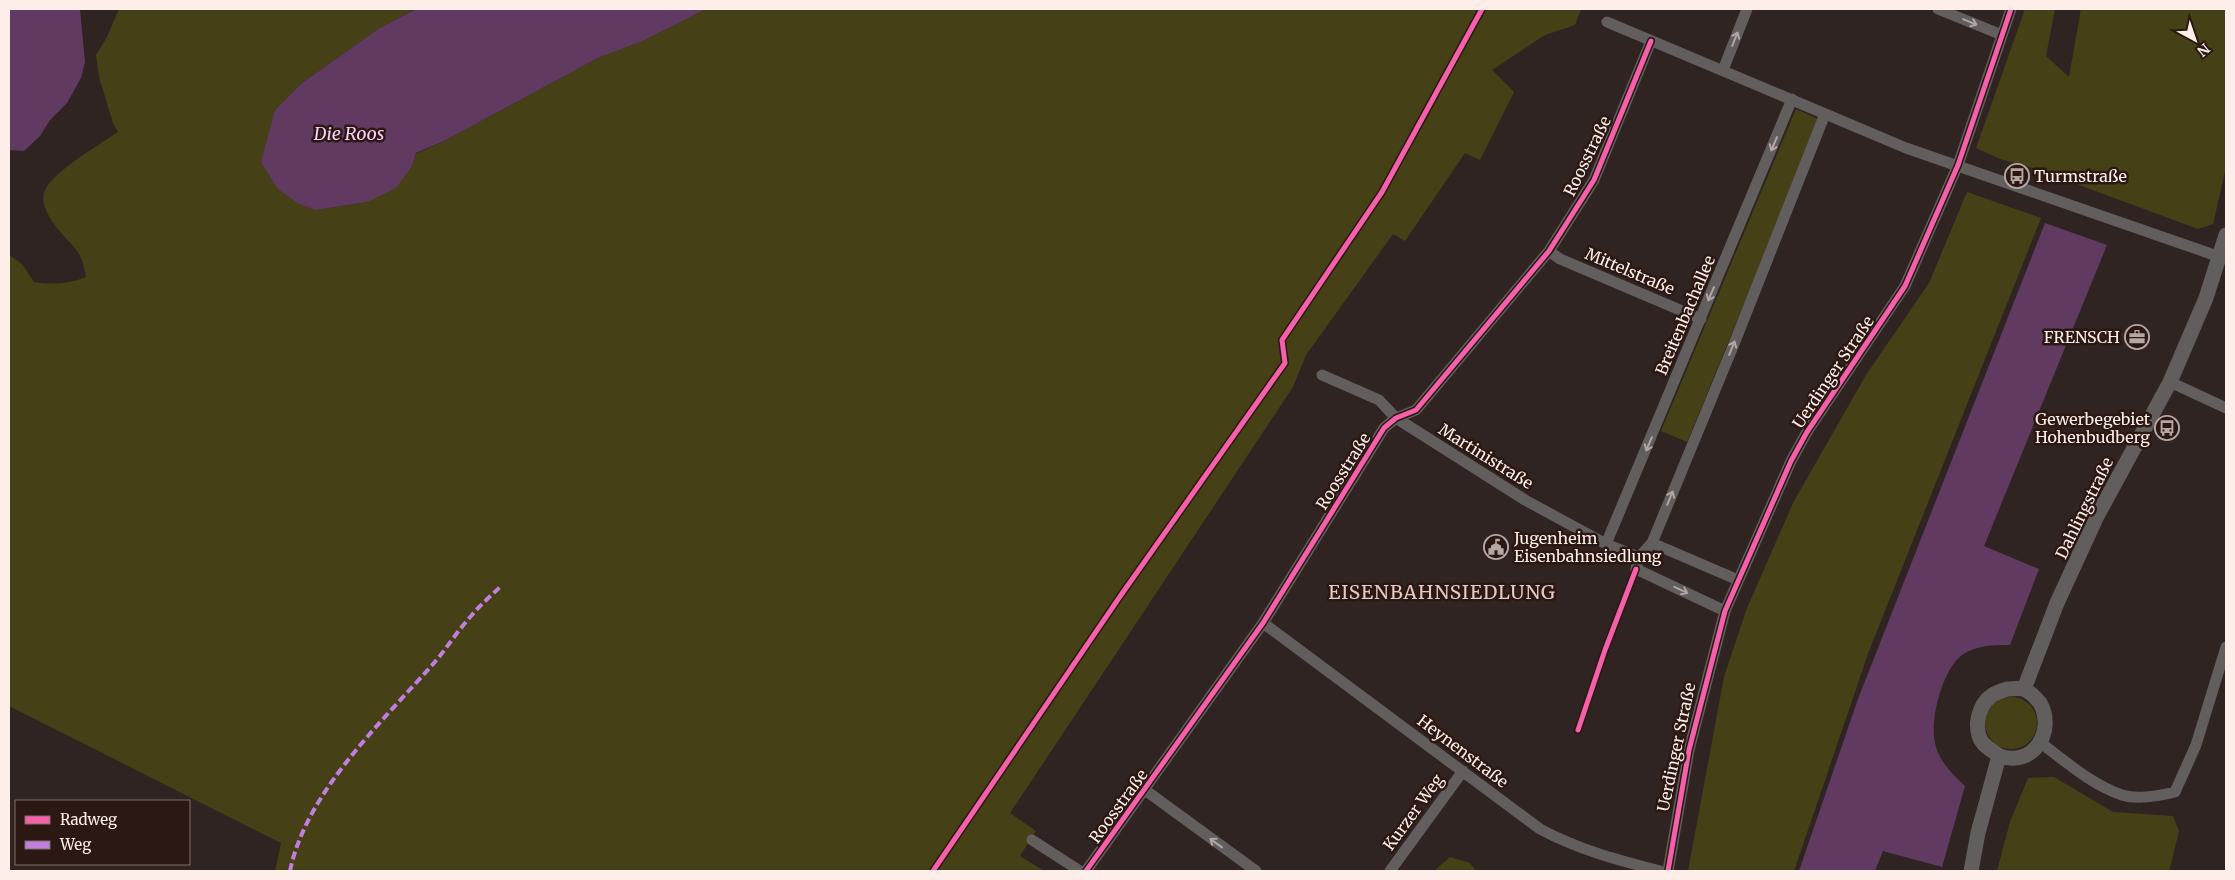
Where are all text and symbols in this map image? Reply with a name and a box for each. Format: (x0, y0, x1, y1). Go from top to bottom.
north arrow (2170, 15, 2220, 65)
one-way arrow (1962, 18, 1977, 27)
one-way arrow (1731, 32, 1740, 47)
text: N (2193, 40, 2213, 60)
street label: Roosstraße (1559, 113, 1615, 199)
water label: Die Roos (313, 122, 384, 145)
one-way arrow (1768, 136, 1778, 151)
bus stop icon: Turmstraße (2004, 163, 2030, 189)
place label: Turmstraße (2034, 166, 2127, 186)
street label: Mittelstraße (1582, 243, 1678, 299)
street label: Breitenbachallee (1651, 252, 1719, 378)
one-way arrow (1706, 286, 1716, 301)
street label: Uerdinger Straße (1788, 312, 1878, 432)
office icon: FRENSCH (2124, 324, 2150, 350)
place label: FRENSCH (2044, 327, 2120, 347)
one-way arrow (1728, 341, 1738, 356)
place label: Gewerbegebiet Hohenbudberg (2035, 409, 2151, 447)
bus stop icon: Gewerbegebiet Hohenbudberg (2154, 415, 2180, 441)
street label: Martinistraße (1435, 419, 1537, 493)
street label: Roosstraße (1312, 429, 1374, 513)
one-way arrow (1643, 436, 1652, 451)
street label: Dahlingstraße (2051, 454, 2117, 562)
one-way arrow (1666, 491, 1676, 506)
place label: Jugenheim Eisenbahnsiedlung (1513, 528, 1662, 566)
public building icon: Jugenheim Eisenbahnsiedlung (1483, 534, 1509, 560)
district label: EISENBAHNSIEDLUNG (1328, 580, 1556, 604)
one-way arrow (1673, 586, 1688, 595)
street label: Uerdinger Straße (1653, 681, 1699, 813)
street label: Heynenstraße (1414, 710, 1512, 792)
street label: Roosstraße (1084, 765, 1152, 847)
street label: Kurzer Weg (1379, 770, 1448, 854)
legend (15, 800, 190, 865)
text: Radweg (60, 810, 117, 829)
text: Weg (59, 835, 91, 854)
one-way arrow (1210, 837, 1223, 848)

